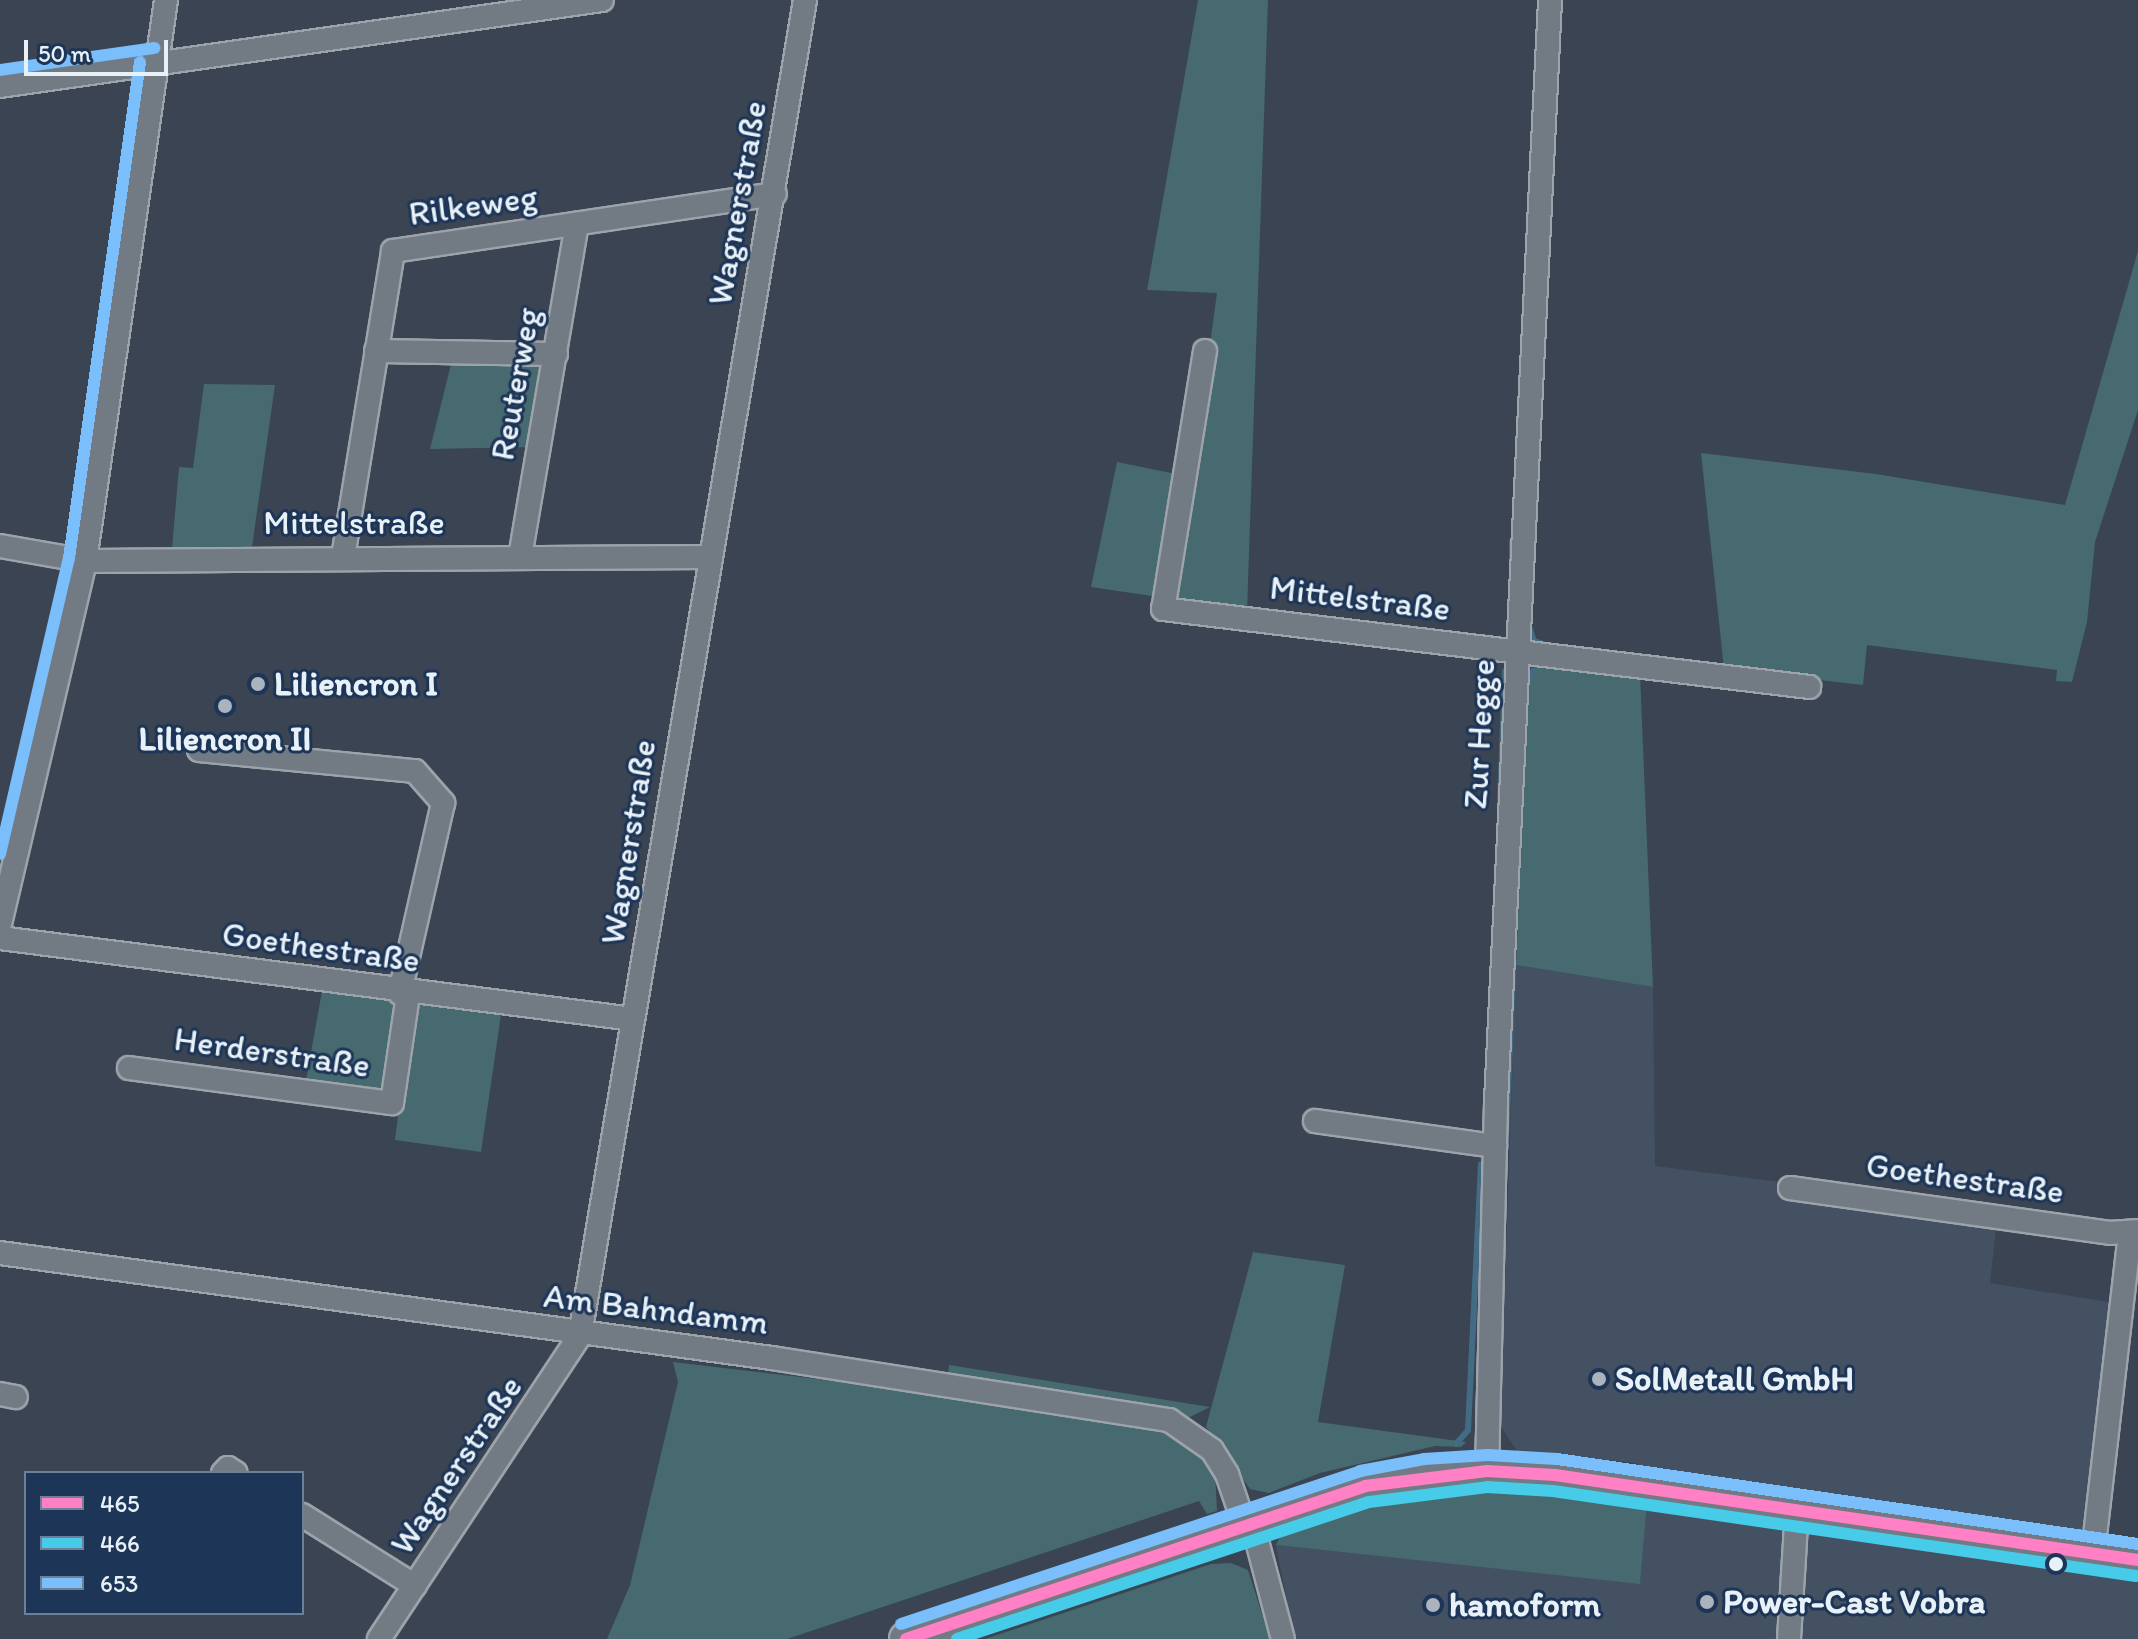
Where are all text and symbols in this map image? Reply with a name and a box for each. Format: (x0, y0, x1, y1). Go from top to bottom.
scale bar (28, 24, 172, 74)
text: 50 m (38, 39, 91, 68)
street label: Wagnerstraße (699, 98, 775, 308)
street label: Rilkeweg (406, 176, 540, 234)
street label: Reuterweg (482, 305, 548, 463)
street label: Mittelstraße (263, 503, 445, 543)
street label: Mittelstraße (1267, 567, 1453, 629)
street label: Zur Hegge (1455, 658, 1503, 810)
place label: Liliencron I (274, 664, 438, 704)
marker: Liliencron I (249, 675, 267, 693)
marker: Liliencron II (216, 697, 234, 715)
place label: Liliencron II (139, 719, 311, 759)
street label: Wagnerstraße (592, 737, 664, 947)
street label: Goethestraße (220, 913, 422, 981)
street label: Herderstraße (172, 1018, 372, 1086)
street label: Goethestraße (1864, 1144, 2066, 1212)
street label: Am Bahndamm (542, 1275, 770, 1343)
place label: SolMetall GmbH (1615, 1359, 1855, 1399)
street label: Wagnerstraße (381, 1368, 531, 1562)
marker: SolMetall GmbH (1590, 1370, 1608, 1388)
legend (24, 1471, 304, 1615)
text: 465 (100, 1489, 140, 1518)
text: 466 (100, 1529, 140, 1558)
unlabelled marker (2048, 1556, 2064, 1572)
text: 653 (100, 1569, 138, 1598)
place label: Power-Cast Vobra (1723, 1582, 1983, 1622)
place label: hamoform (1449, 1585, 1601, 1625)
marker: Power-Cast Vobra (1698, 1593, 1716, 1611)
marker: hamoform (1424, 1596, 1442, 1614)

